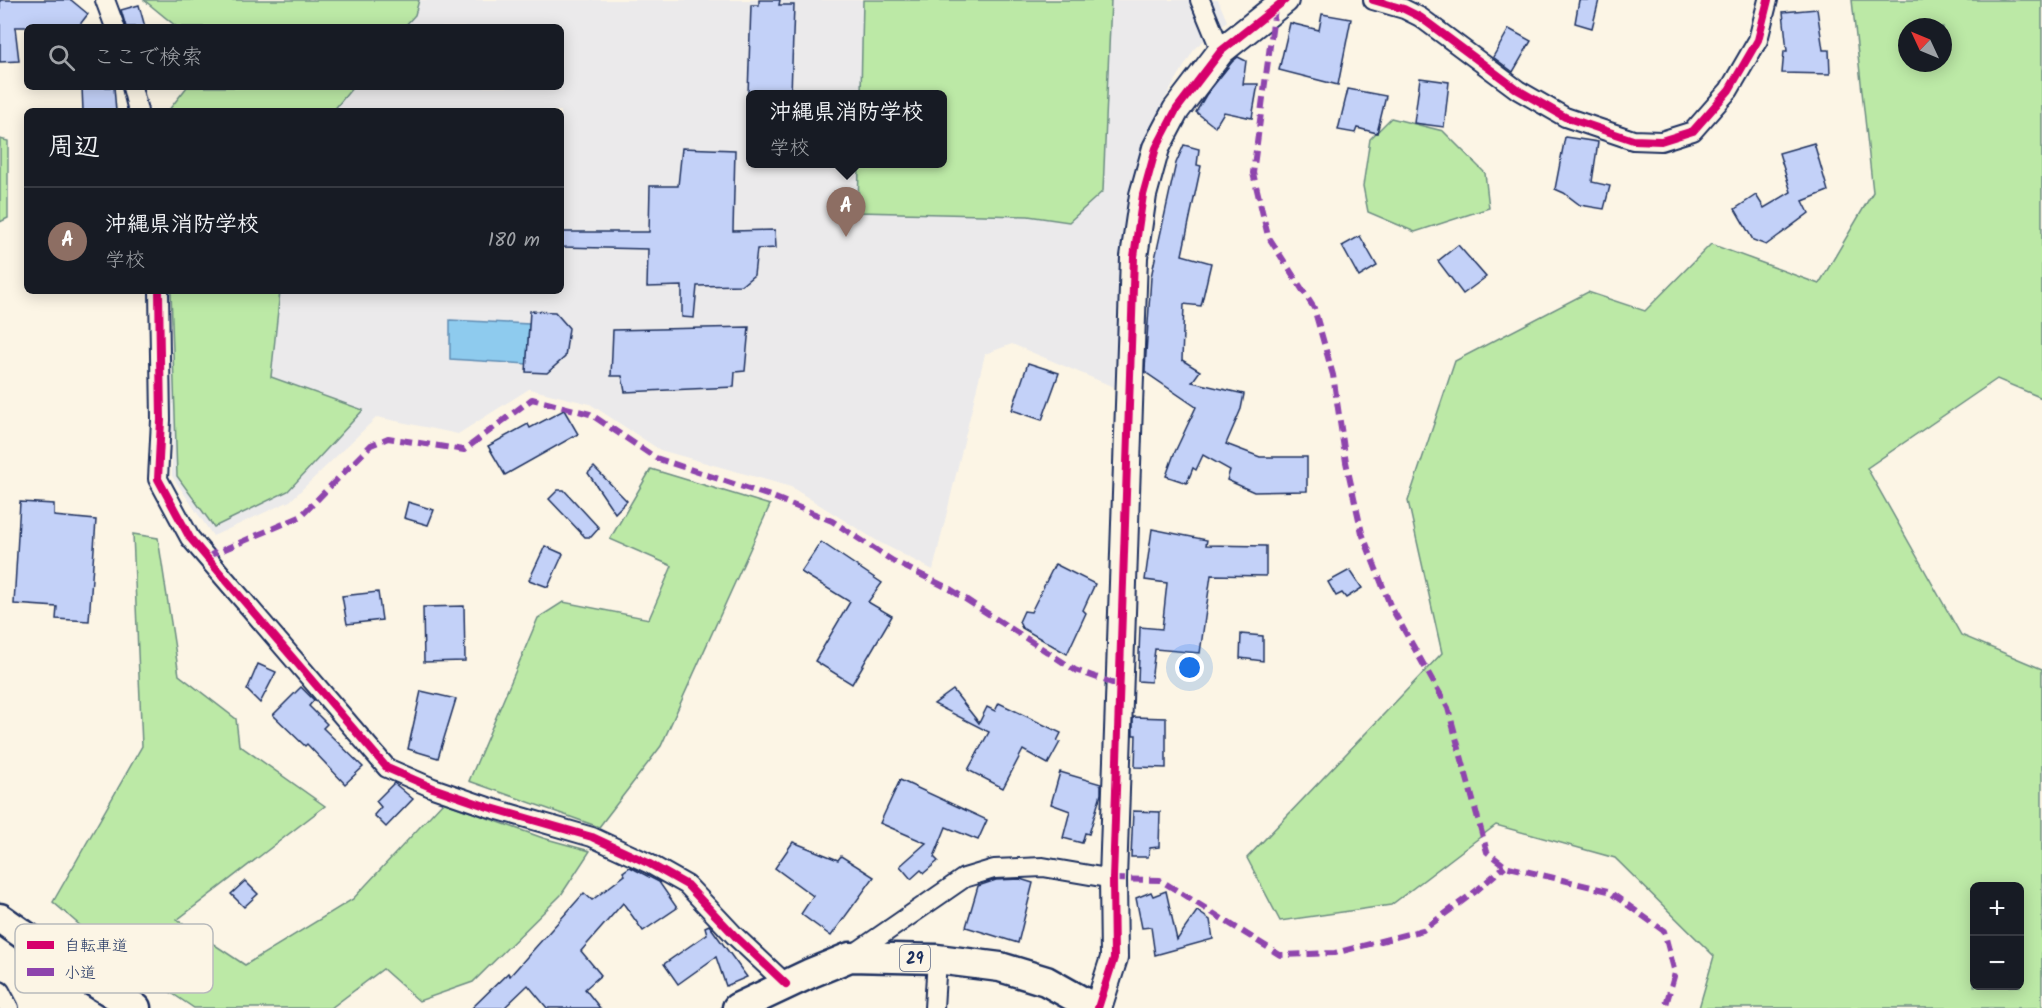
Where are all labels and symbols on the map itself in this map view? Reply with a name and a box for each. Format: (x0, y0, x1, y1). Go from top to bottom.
north arrow (1898, 18, 1952, 72)
pin: A (826, 188, 866, 237)
your location (1175, 653, 1204, 682)
legend (15, 924, 213, 993)
text: 自転車道 (64, 934, 128, 959)
road number: 29 (900, 945, 930, 971)
text: 小道 (64, 961, 96, 986)

